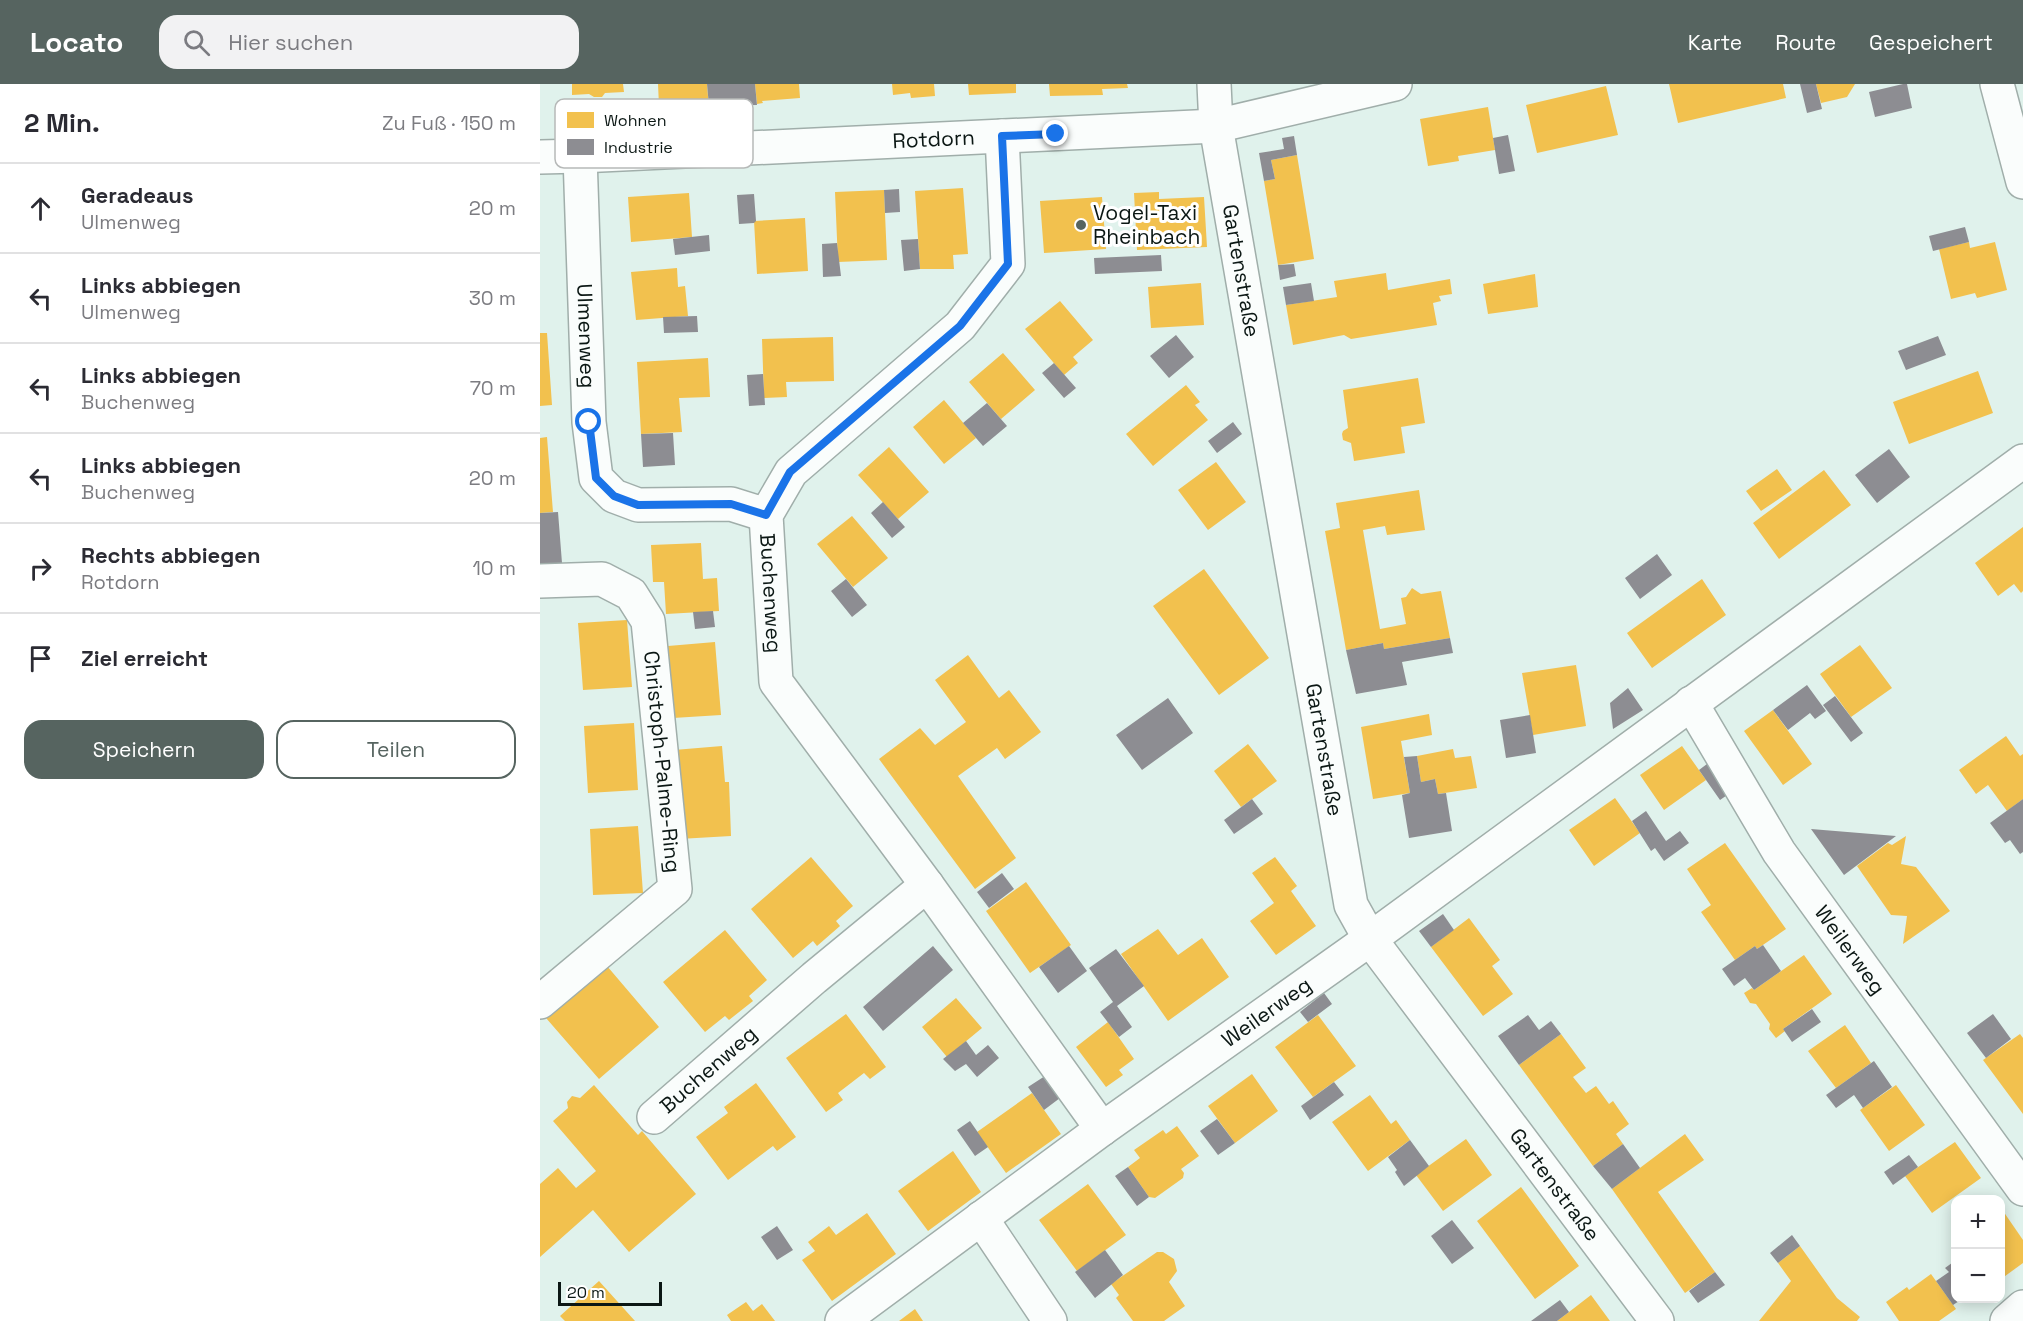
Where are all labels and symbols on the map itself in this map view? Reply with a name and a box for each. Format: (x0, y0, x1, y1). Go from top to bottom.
legend (555, 99, 753, 168)
text: Wohnen (604, 110, 667, 131)
route end (1042, 120, 1068, 146)
street label: Rotdorn (892, 123, 975, 154)
text: Industrie (604, 137, 673, 158)
place label: Vogel-Taxi Rheinbach (1093, 199, 1200, 250)
street label: Gartenstraße (1217, 202, 1266, 339)
marker: Vogel-Taxi Rheinbach (1074, 218, 1088, 232)
street label: Ulmenweg (571, 283, 602, 389)
route start (575, 408, 601, 434)
street label: Buchenweg (754, 533, 788, 654)
street label: Christoph-Palme-Ring (638, 649, 687, 874)
street label: Gartenstraße (1300, 681, 1349, 818)
street label: Weilerweg (1809, 900, 1892, 1000)
street label: Weilerweg (1216, 971, 1316, 1053)
street label: Buchenweg (654, 1020, 762, 1119)
street label: Gartenstraße (1504, 1123, 1606, 1246)
scale bar (558, 1279, 662, 1306)

